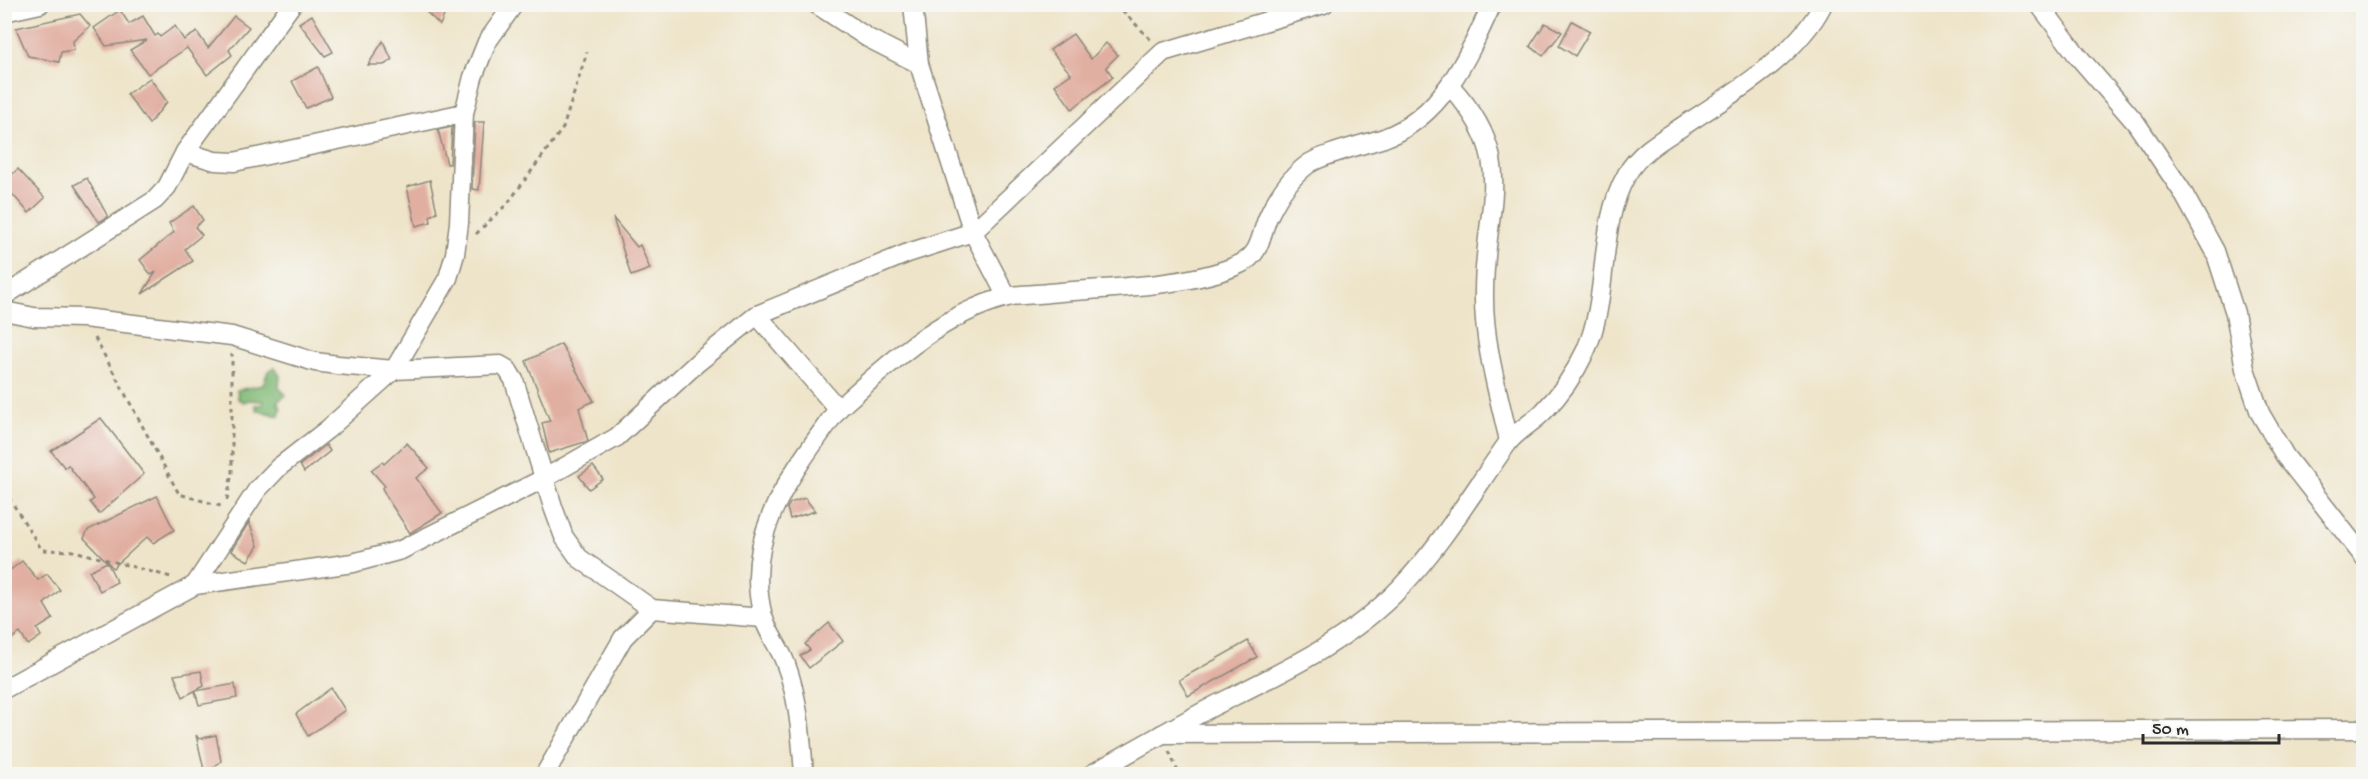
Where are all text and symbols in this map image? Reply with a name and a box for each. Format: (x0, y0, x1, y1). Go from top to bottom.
scale bar (2143, 707, 2280, 745)
text: 50 m (2152, 720, 2189, 741)

